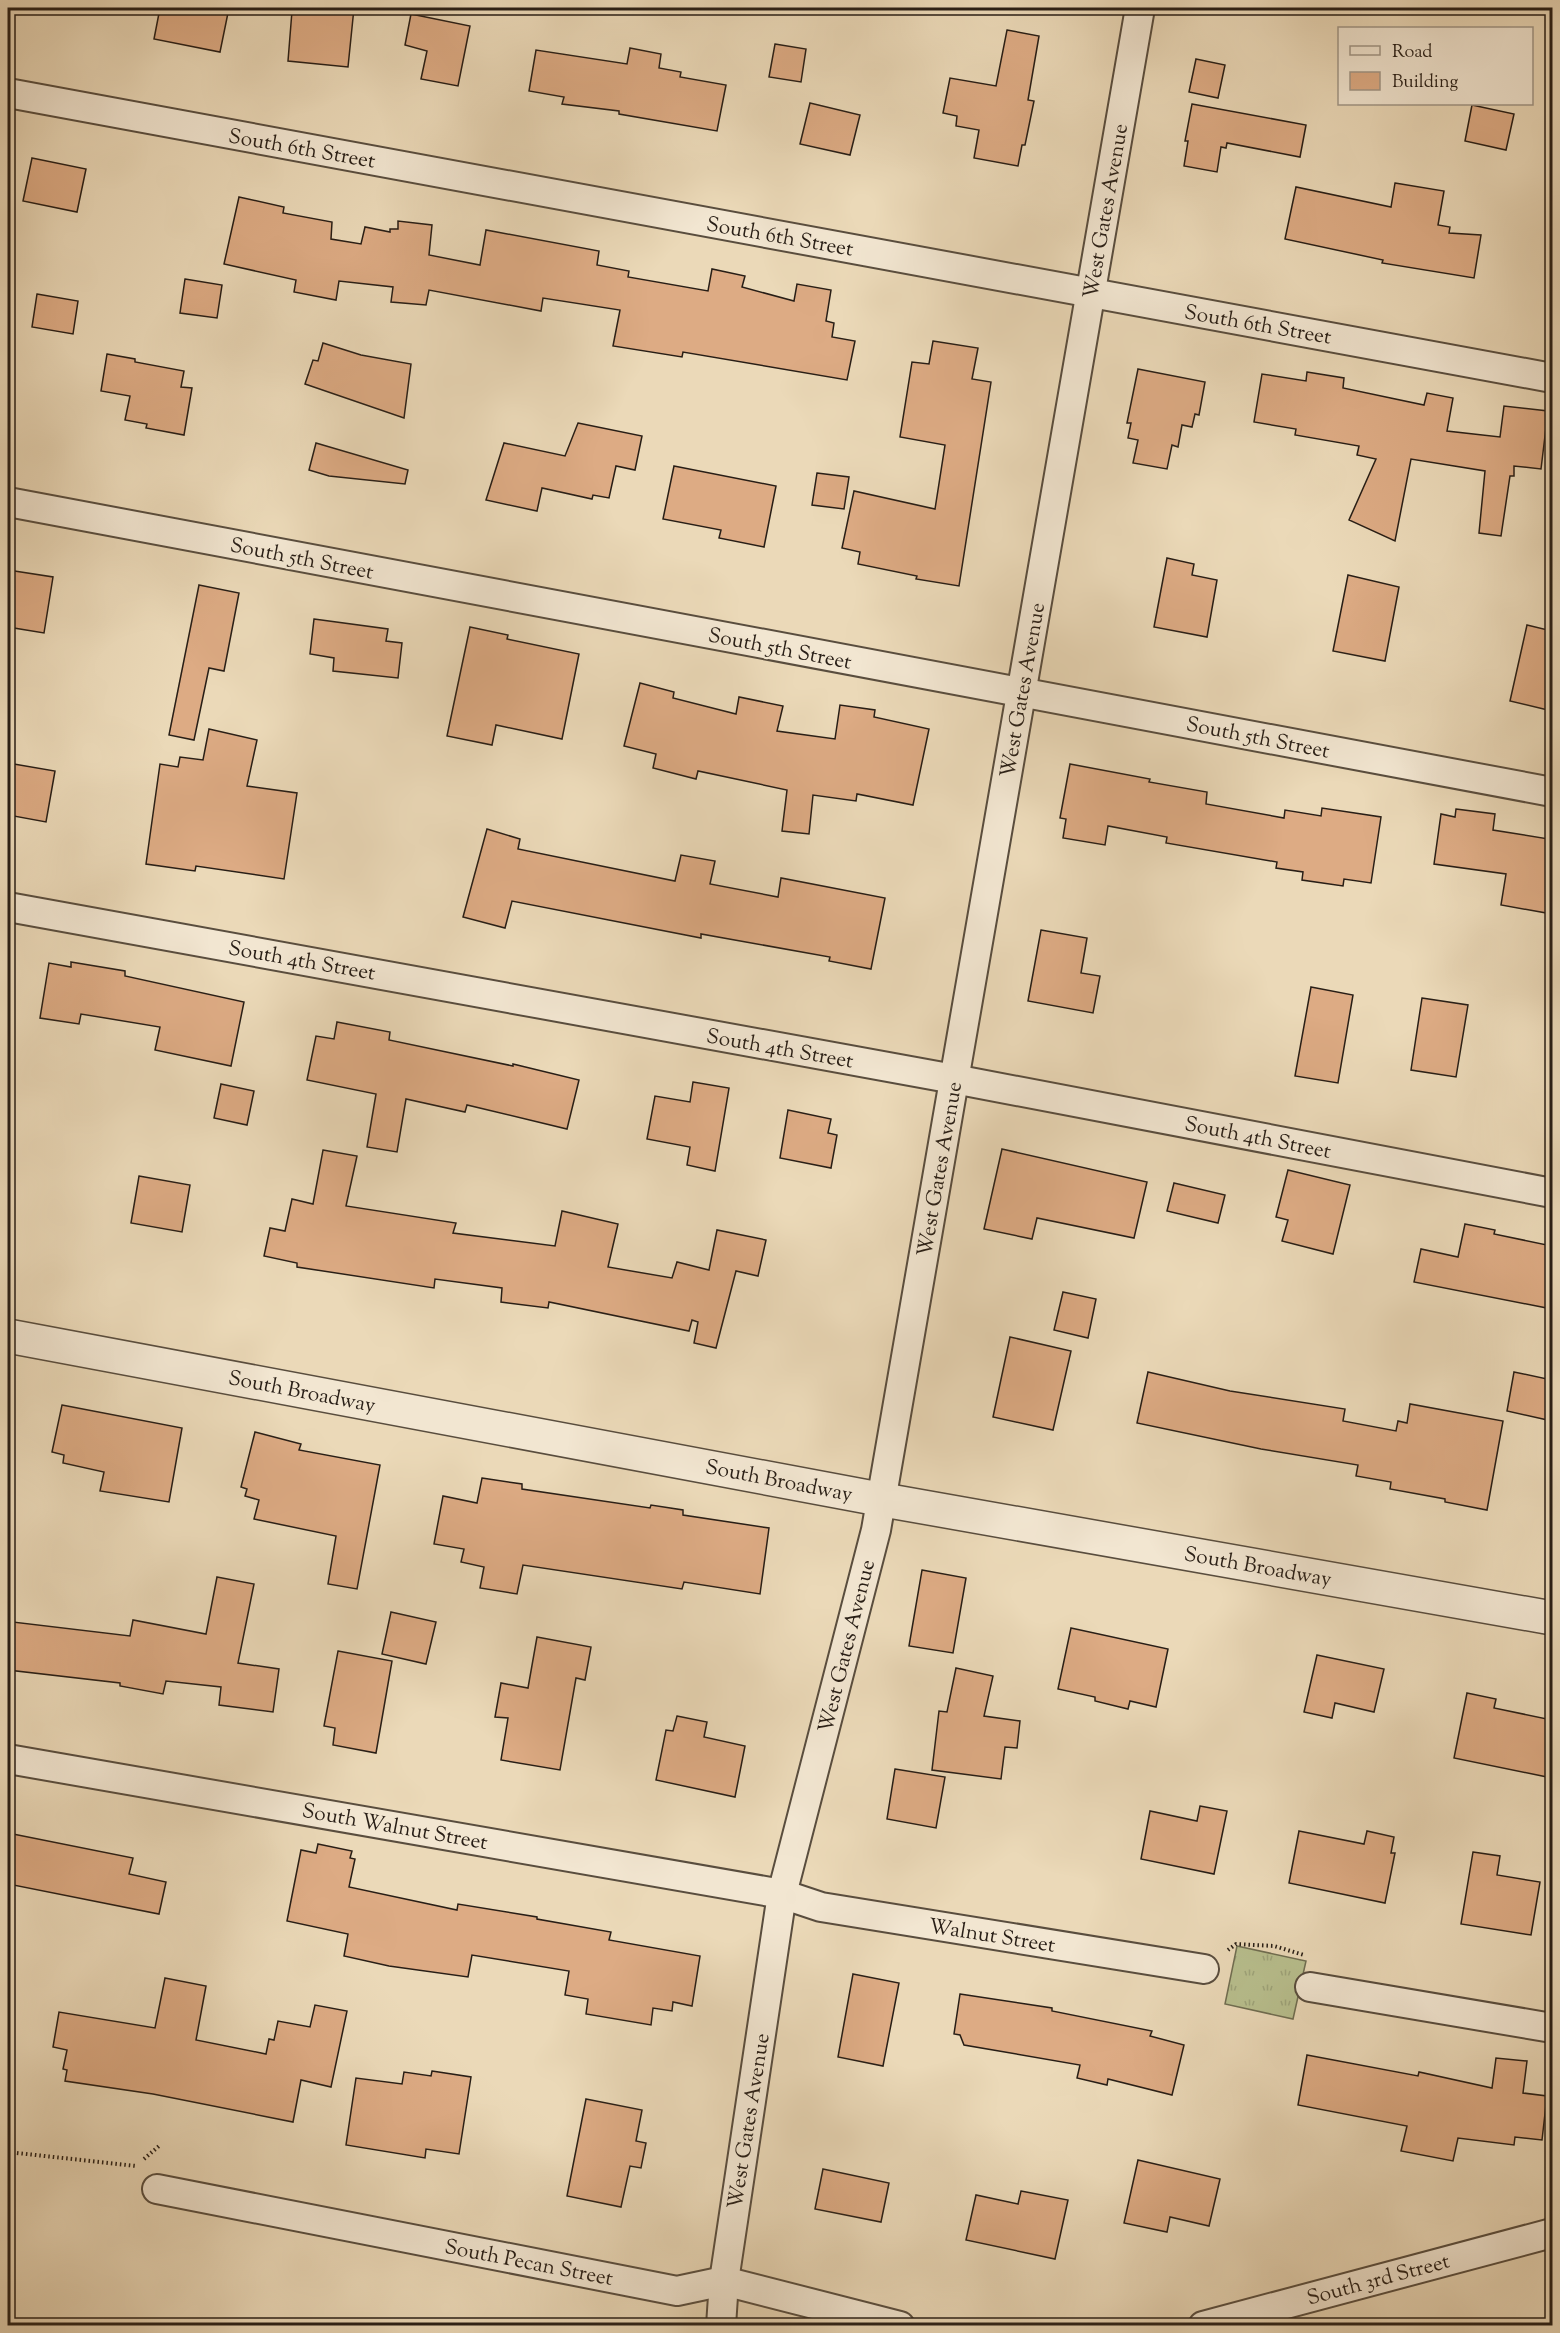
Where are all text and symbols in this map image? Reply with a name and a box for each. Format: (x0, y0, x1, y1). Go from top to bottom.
legend (1338, 27, 1533, 105)
text: Road (1392, 40, 1432, 66)
text: Building (1392, 70, 1458, 96)
street label: West Gates Avenue (1077, 121, 1137, 301)
street label: South 6th Street (226, 122, 377, 178)
street label: South 6th Street (704, 210, 855, 266)
street label: South 6th Street (1182, 298, 1333, 354)
street label: South 5th Street (227, 531, 376, 589)
street label: West Gates Avenue (994, 600, 1054, 780)
street label: South 5th Street (705, 621, 854, 679)
street label: South 5th Street (1183, 710, 1332, 768)
street label: South 4th Street (226, 934, 377, 990)
street label: South 4th Street (704, 1022, 855, 1078)
street label: West Gates Avenue (911, 1079, 971, 1259)
street label: South 4th Street (1182, 1110, 1333, 1168)
street label: South Broadway (225, 1364, 378, 1422)
street label: South Broadway (702, 1453, 855, 1511)
street label: South Broadway (1182, 1540, 1334, 1596)
street label: West Gates Avenue (812, 1557, 884, 1736)
street label: South Walnut Street (300, 1797, 490, 1859)
street label: Walnut Street (926, 1912, 1057, 1962)
street label: West Gates Avenue (721, 2031, 779, 2211)
street label: South Pecan Street (442, 2233, 615, 2295)
street label: South 3rd Street (1304, 2247, 1453, 2314)

